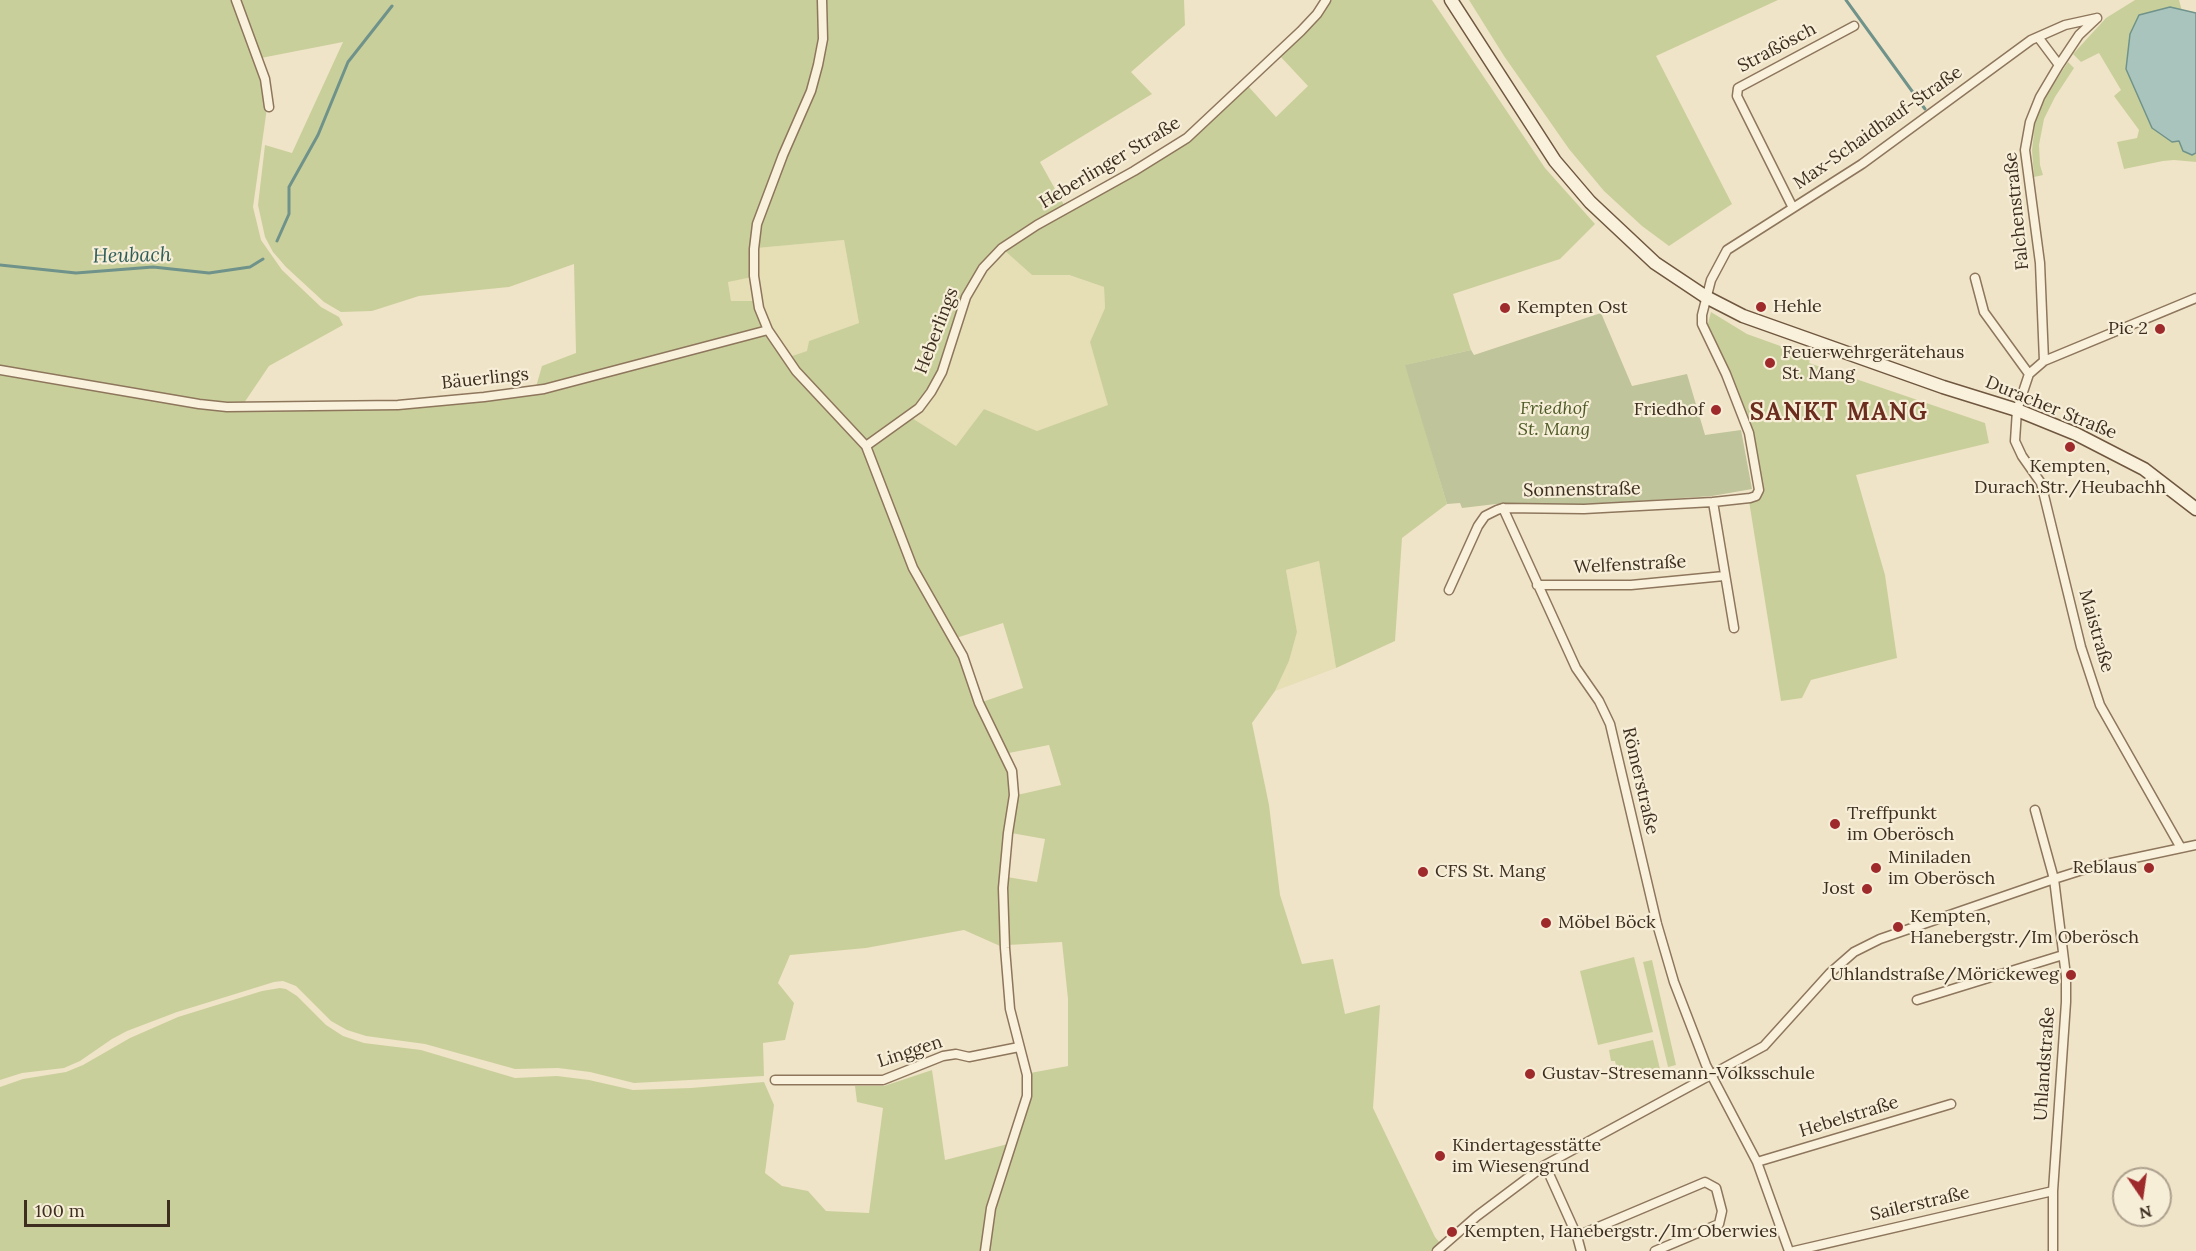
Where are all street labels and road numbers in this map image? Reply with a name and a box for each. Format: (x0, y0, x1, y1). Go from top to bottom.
street label: Straßösch (1734, 18, 1820, 78)
street label: Max-Schaidhauf-Straße (1790, 62, 1966, 194)
street label: Heberlinger Straße (1036, 112, 1184, 214)
street label: Falchenstraße (2000, 151, 2034, 271)
street label: Heberlings (911, 285, 963, 377)
street label: Bäuerlings (440, 364, 530, 394)
street label: Duracher Straße (1982, 372, 2120, 444)
street label: Sonnenstraße (1523, 478, 1641, 502)
street label: Welfenstraße (1573, 551, 1687, 579)
street label: Maistraße (2074, 587, 2118, 675)
street label: Römerstraße (1617, 725, 1663, 837)
street label: Uhlandstraße (2030, 1006, 2060, 1122)
street label: Linggen (875, 1031, 945, 1073)
street label: Hebelstraße (1797, 1092, 1901, 1142)
street label: Sailerstraße (1868, 1182, 1972, 1226)

